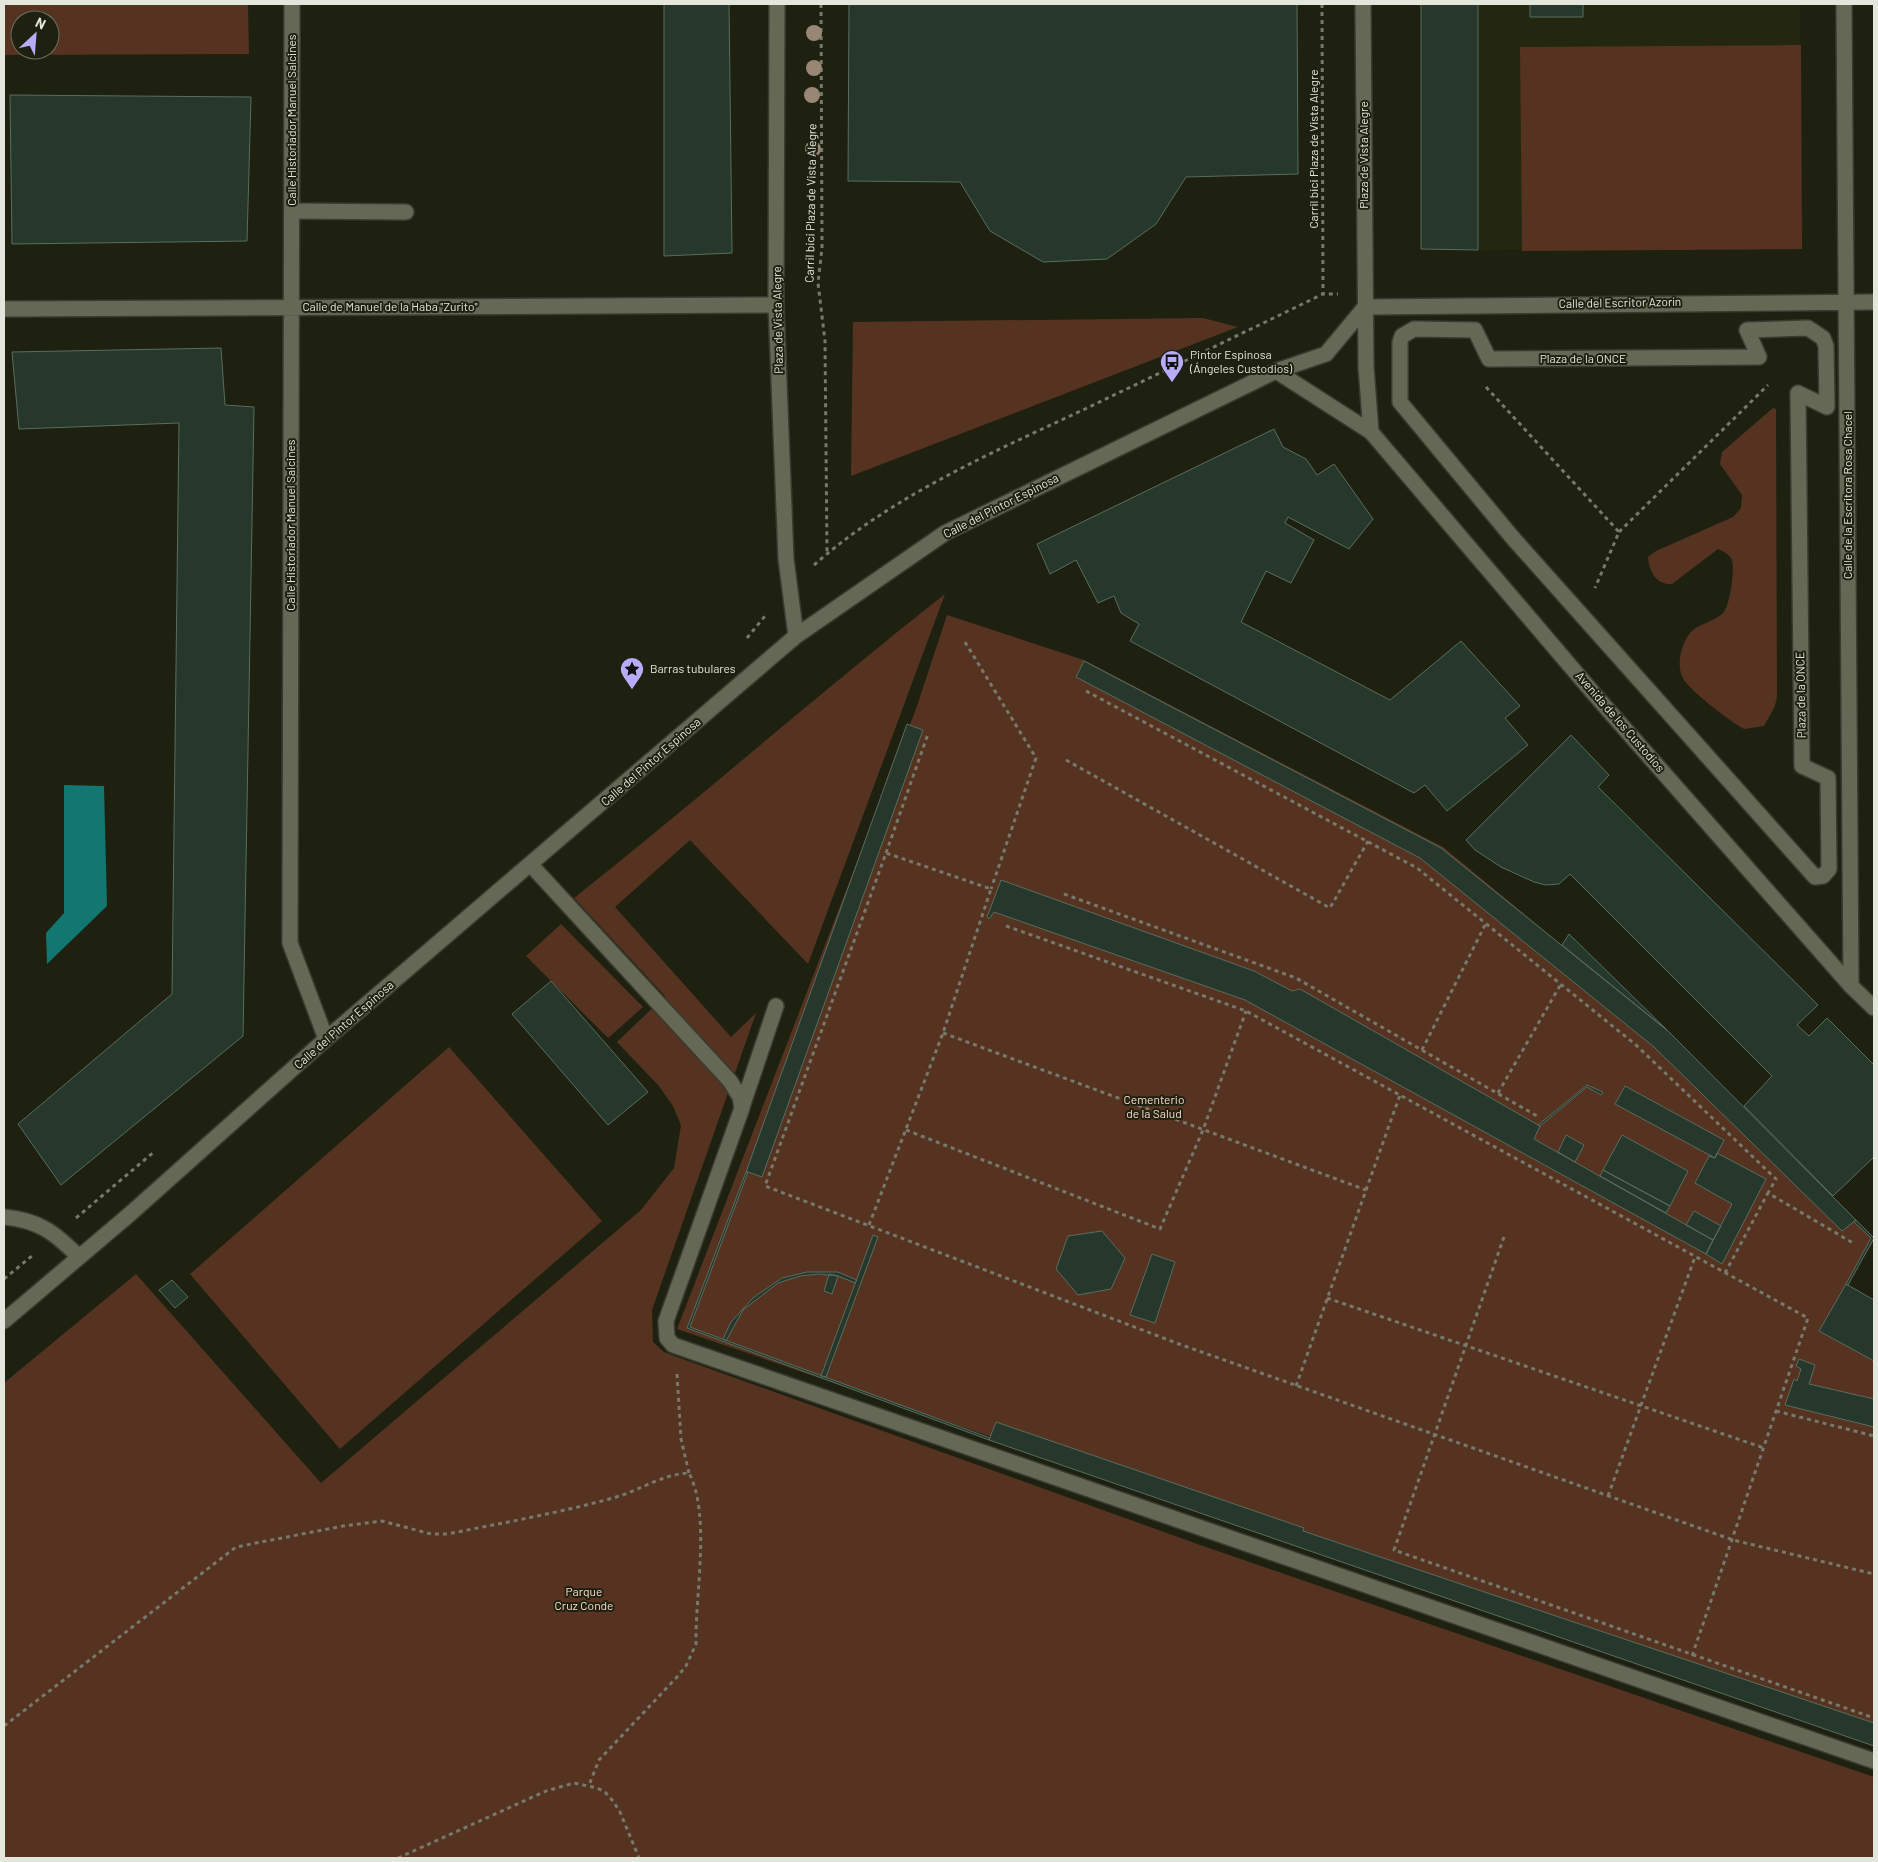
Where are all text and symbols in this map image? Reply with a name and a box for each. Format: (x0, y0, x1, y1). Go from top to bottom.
north arrow (10, 10, 60, 60)
text: N (33, 13, 49, 33)
street label: Calle Historiador Manuel Salcines (284, 34, 298, 206)
street label: Carril bici Plaza de Vista Alegre (1306, 69, 1320, 229)
street label: Plaza de Vista Alegre (1356, 101, 1370, 209)
street label: Carril bici Plaza de Vista Alegre (802, 123, 818, 283)
street label: Plaza de Vista Alegre (769, 266, 785, 374)
street label: Calle del Escritor Azorín (1559, 294, 1681, 310)
street label: Calle de Manuel de la Haba "Zurito" (302, 299, 478, 313)
place label: Pintor Espinosa (Ángeles Custodios) (1189, 347, 1293, 375)
bus stop icon: Pintor Espinosa (Ángeles Custodios) (1159, 349, 1185, 383)
street label: Plaza de la ONCE (1540, 351, 1626, 365)
street label: Calle de la Escritora Rosa Chacel (1840, 411, 1854, 579)
street label: Calle Historiador Manuel Salcines (283, 439, 297, 611)
street label: Calle del Pintor Espinosa (941, 470, 1060, 540)
street label: Plaza de la ONCE (1792, 652, 1808, 738)
place icon: Barras tubulares (619, 656, 645, 690)
place label: Barras tubulares (650, 661, 736, 675)
street label: Avenida de los Custodios (1573, 668, 1668, 775)
street label: Calle del Pintor Espinosa (598, 714, 703, 808)
street label: Calle del Pintor Espinosa (291, 977, 396, 1071)
park label: Cementerio de la Salud (1124, 1092, 1184, 1120)
park label: Parque Cruz Conde (555, 1584, 613, 1612)

